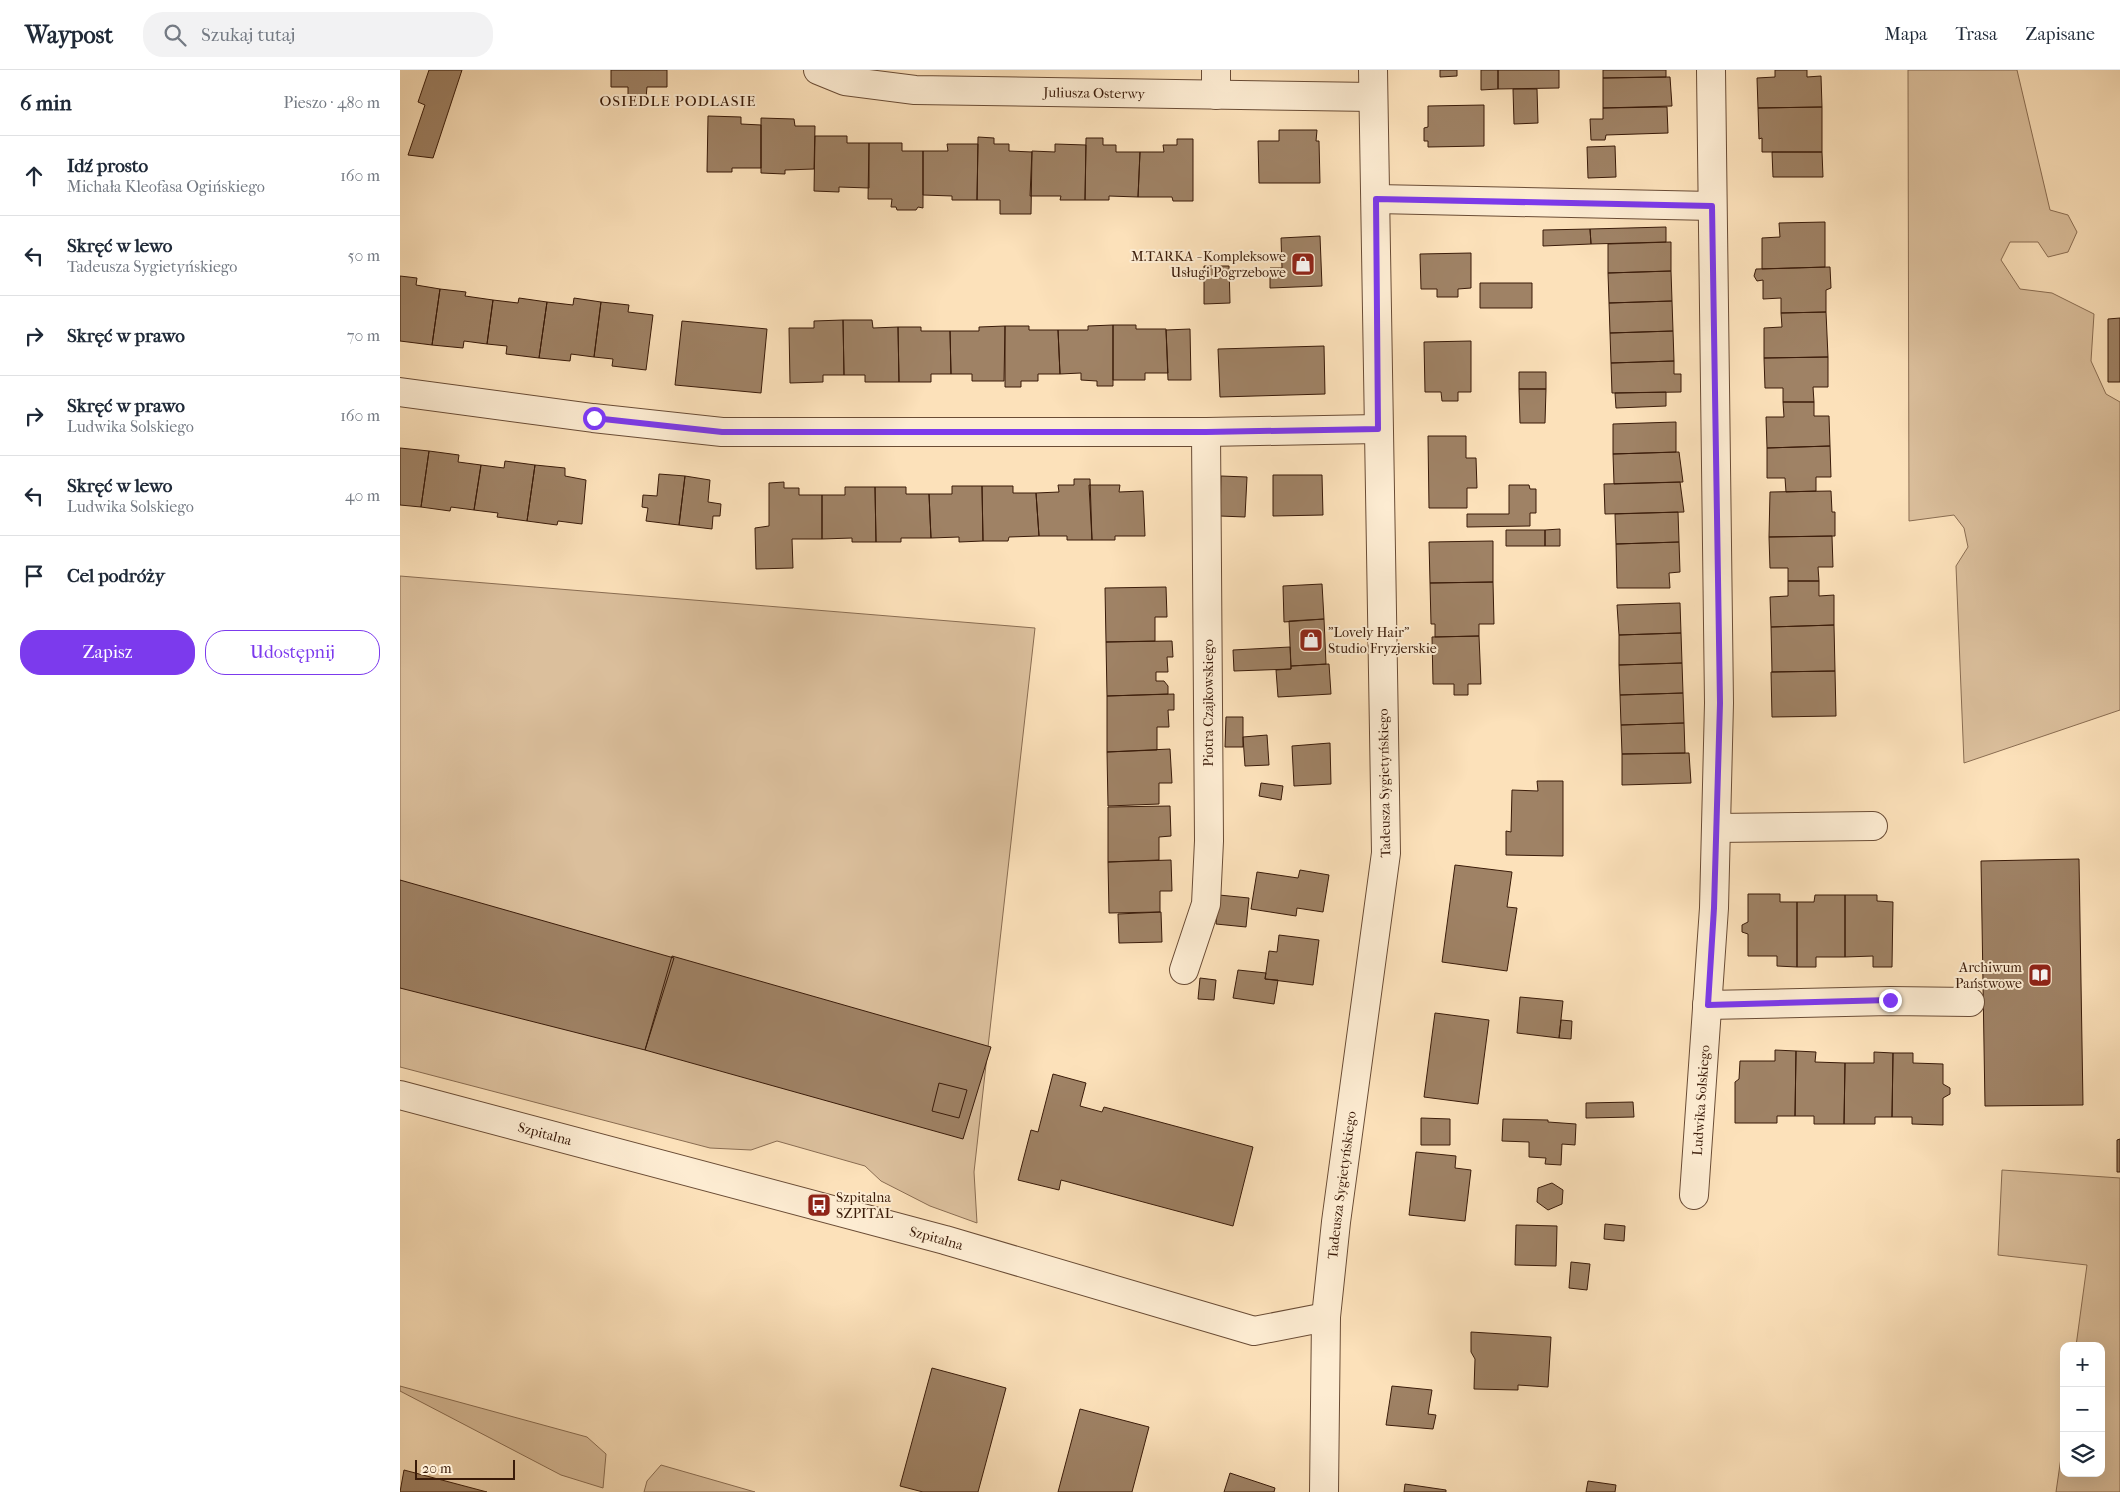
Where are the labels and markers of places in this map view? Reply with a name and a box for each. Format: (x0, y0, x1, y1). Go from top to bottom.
place label: M.TARKA - Kompleksowe Usługi Pogrzebowe (1131, 248, 1286, 281)
shop icon: M.TARKA - Kompleksowe Usługi Pogrzebowe (1290, 251, 1316, 277)
place label: "Lovely Hair" Studio Fryzjerskie (1328, 624, 1437, 657)
shop icon: "Lovely Hair" Studio Fryzjerskie (1298, 627, 1324, 653)
place label: Archiwum Państwowe (1955, 959, 2022, 992)
library icon: Archiwum Państwowe (2027, 962, 2053, 988)
place label: Szpitalna SZPITAL (836, 1189, 894, 1222)
bus stop icon: Szpitalna SZPITAL (806, 1192, 832, 1218)

